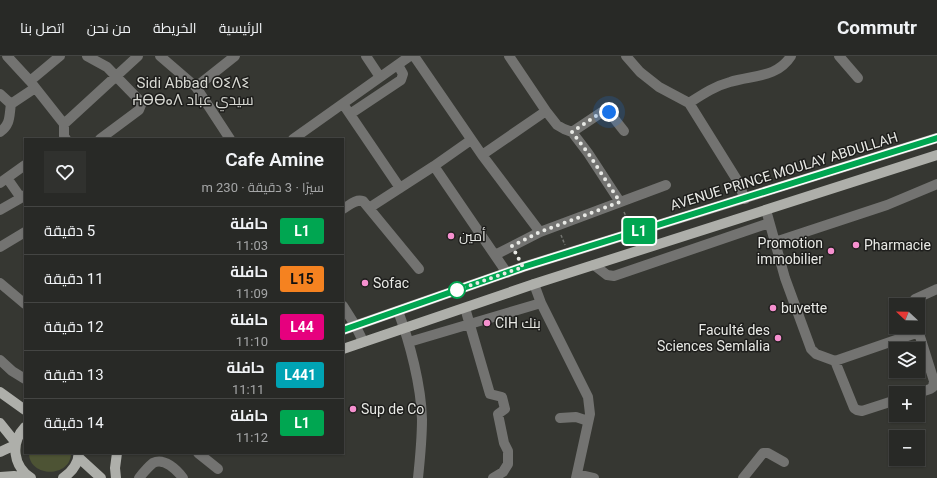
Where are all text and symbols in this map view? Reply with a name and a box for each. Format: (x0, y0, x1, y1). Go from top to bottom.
text: Commutr (837, 16, 917, 39)
text: اتصل بنا (20, 20, 65, 36)
text: من نحن (87, 20, 131, 36)
text: الخريطة (153, 20, 197, 36)
text: الرئيسية (219, 20, 263, 36)
district label: Sidi Abbad ⵙⵉⴷⵉ ⵄⴱⴱⴰⴷ سيدي عباد (132, 74, 254, 112)
your location (599, 102, 619, 122)
street label: AVENUE PRINCE MOULAY ABDULLAH (668, 129, 900, 213)
text: Cafe Amine (225, 148, 324, 171)
button: heart (44, 151, 86, 193)
text: سيرًا · 3 دقيقة · 230 m (201, 180, 324, 195)
text: حافلة (230, 215, 268, 233)
line badge: L1 (621, 218, 657, 244)
text: 5 دقيقة (44, 222, 95, 240)
text: L1 (294, 223, 310, 239)
text: L1 (631, 223, 647, 239)
place label: أمين (459, 227, 486, 244)
marker: أمين (446, 231, 456, 241)
place label: Promotion immobilier (757, 235, 823, 267)
place label: Pharmacie (864, 237, 931, 253)
text: 11:03 (236, 238, 268, 253)
marker: Pharmacie (851, 240, 861, 250)
marker: Promotion immobilier (826, 246, 836, 256)
text: حافلة (230, 263, 268, 281)
text: 11 دقيقة (44, 270, 104, 288)
text: L15 (290, 271, 314, 287)
place label: Sofac (373, 275, 409, 291)
marker: Sofac (360, 278, 370, 288)
unlabelled marker (448, 281, 466, 299)
text: 11:09 (236, 286, 268, 301)
north arrow (889, 298, 925, 334)
map controls (889, 298, 925, 466)
place label: buvette (781, 300, 827, 316)
marker: buvette (768, 303, 778, 313)
text: حافلة (230, 311, 268, 329)
place label: CIH بنك (495, 315, 541, 331)
text: 12 دقيقة (44, 318, 104, 336)
marker: CIH بنك (482, 318, 492, 328)
text: L44 (290, 319, 314, 335)
place label: Faculté des Sciences Semlalia (657, 322, 770, 354)
marker: Faculté des Sciences Semlalia (773, 333, 783, 343)
text: 11:10 (236, 334, 268, 349)
button: layers (889, 342, 925, 378)
text: حافلة (227, 359, 264, 377)
text: 13 دقيقة (44, 366, 104, 384)
text: L441 (284, 367, 316, 383)
text: 11:11 (232, 382, 264, 397)
button: + (889, 386, 925, 422)
place label: Sup de Co (361, 401, 424, 417)
marker: Sup de Co (348, 404, 358, 414)
text: حافلة (230, 407, 268, 425)
text: 14 دقيقة (44, 414, 104, 432)
text: L1 (294, 415, 310, 431)
text: 11:12 (236, 430, 268, 445)
button: − (889, 430, 925, 466)

